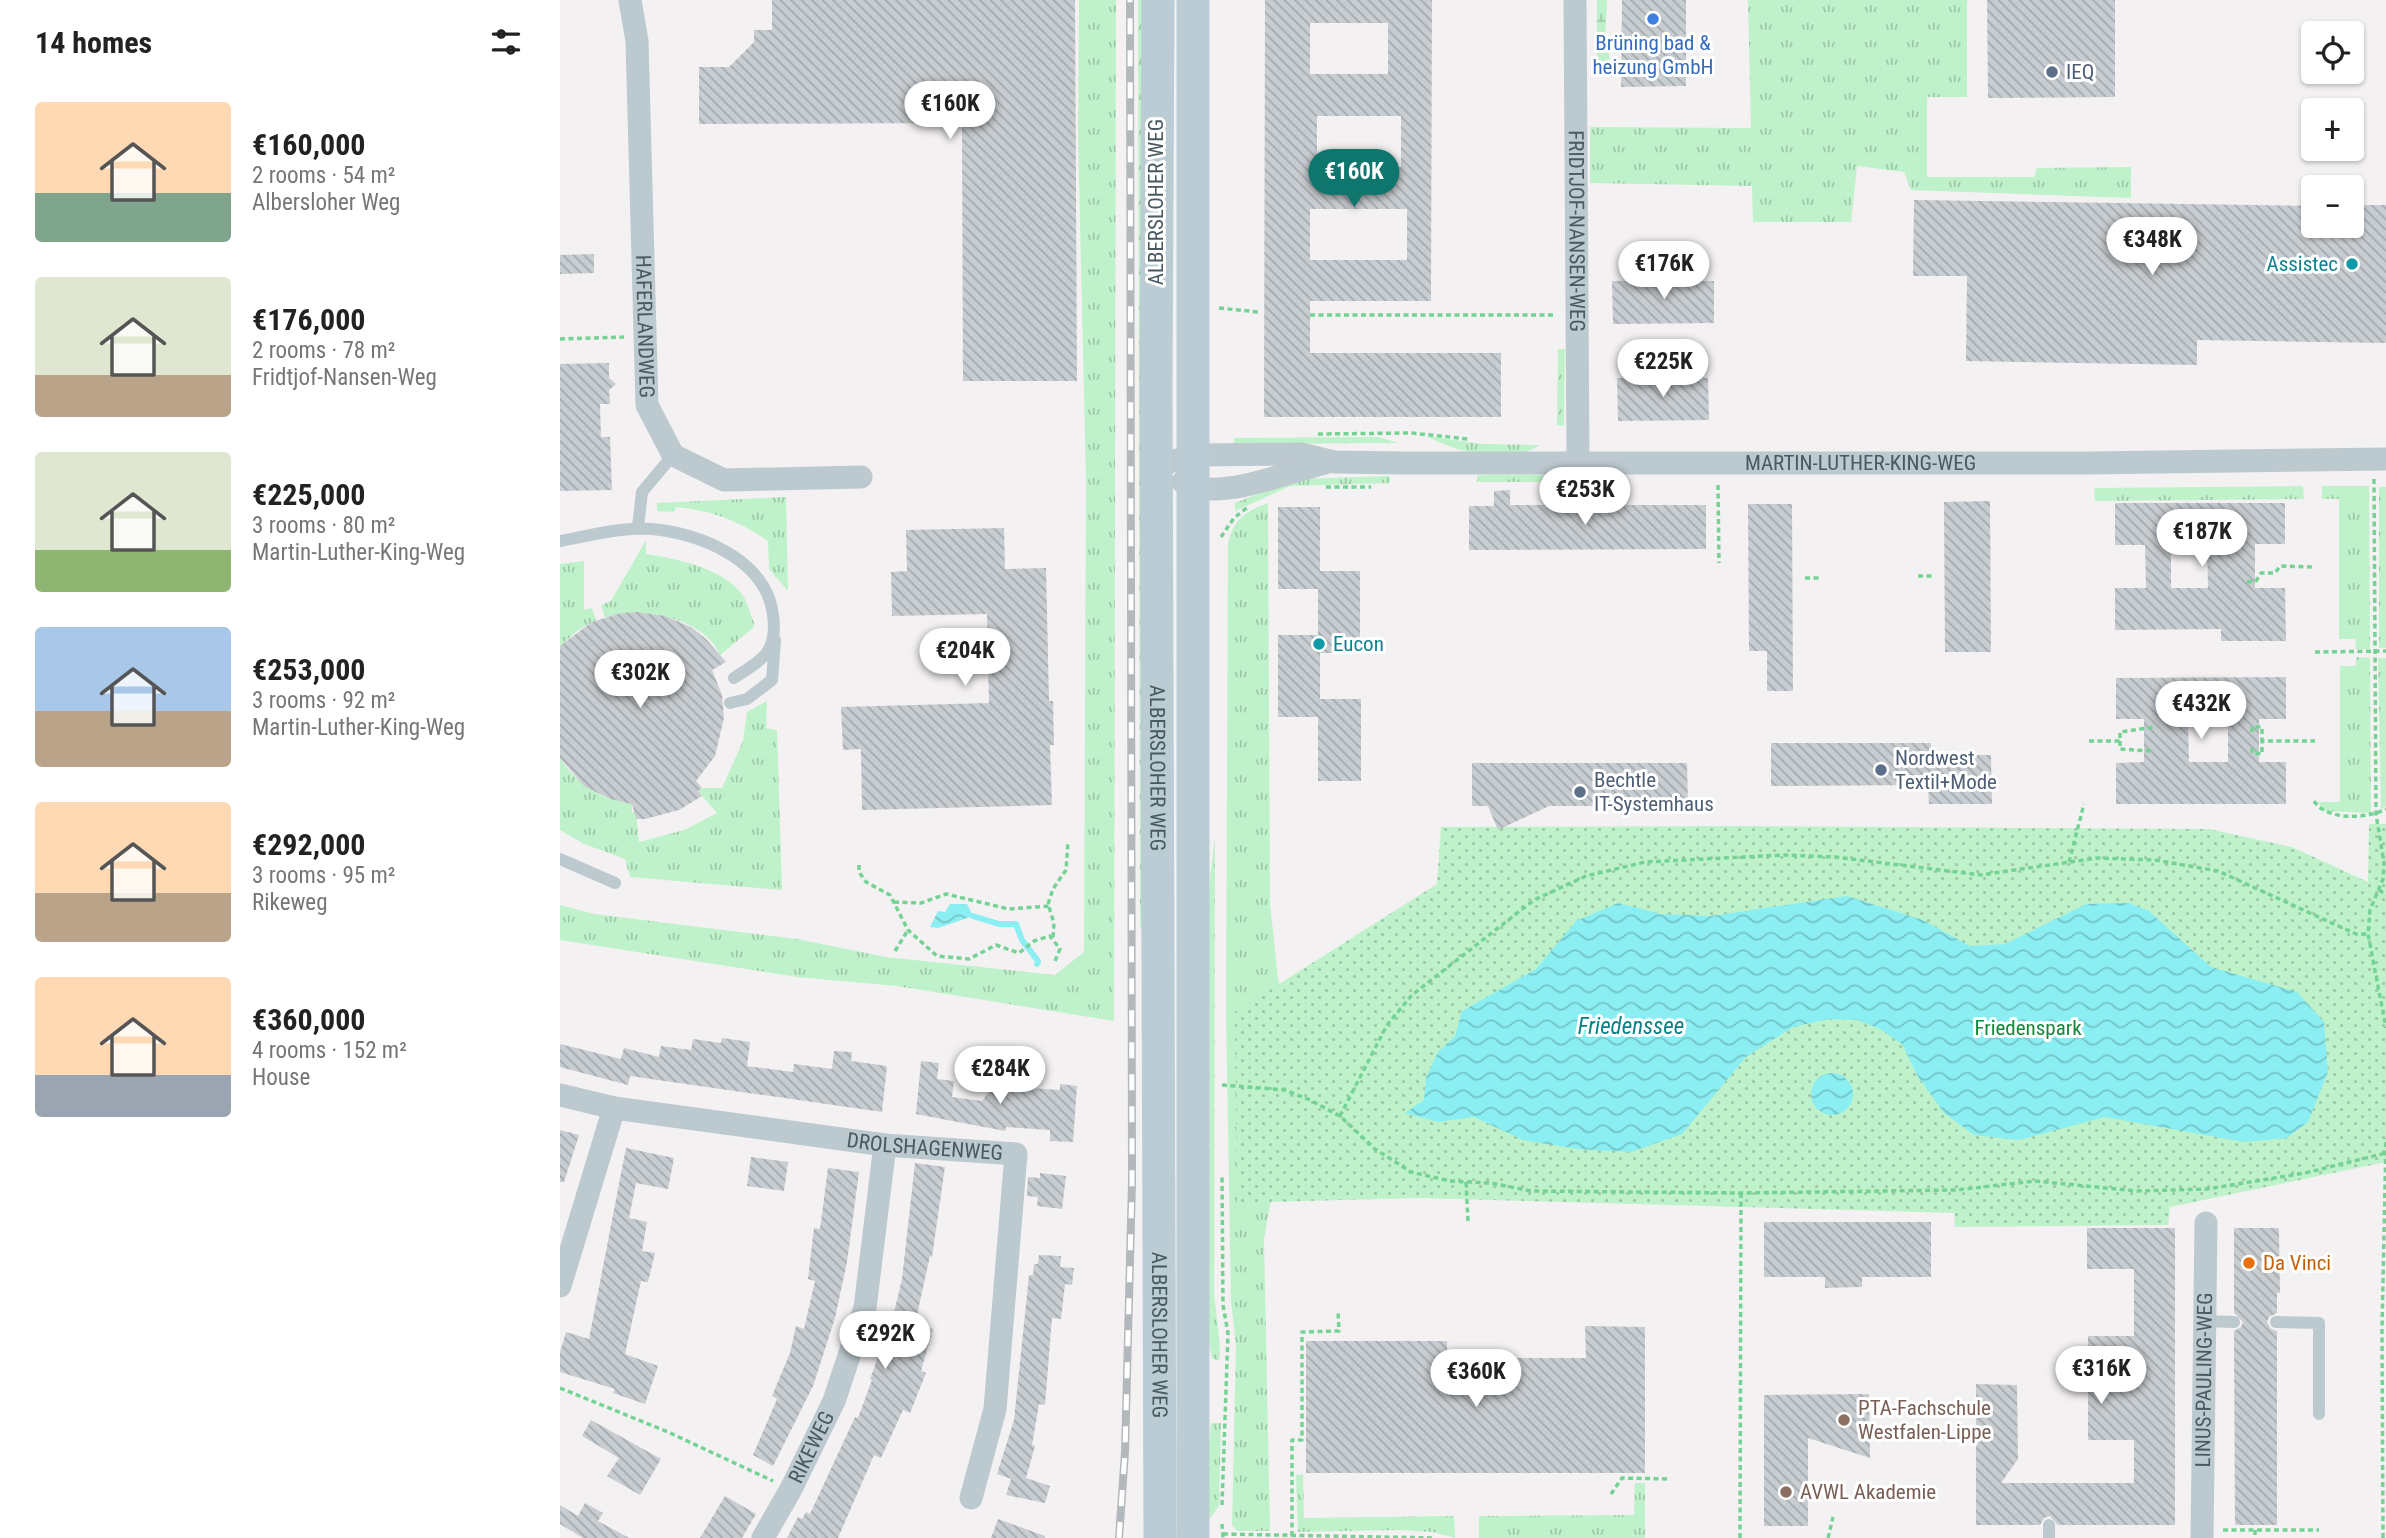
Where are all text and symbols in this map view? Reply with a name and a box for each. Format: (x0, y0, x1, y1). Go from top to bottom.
marker: Brüning bad & heizung GmbH (1645, 11, 1661, 27)
map controls (2301, 21, 2364, 238)
button: locate (2301, 21, 2364, 84)
icon: filters (487, 23, 525, 61)
text: 14 homes (35, 25, 152, 60)
place label: Brüning bad & heizung GmbH (1592, 31, 1714, 79)
place label: IEQ (2066, 60, 2094, 84)
marker: IEQ (2044, 64, 2060, 80)
pin: €160K (901, 82, 999, 141)
text: €160K (920, 90, 980, 117)
button: + (2301, 98, 2364, 161)
street label: ALBERSLOHER WEG (1144, 119, 1168, 285)
text: €160,000 (252, 127, 365, 162)
icon: home (91, 130, 175, 214)
street label: FRIDTJOF-NANSEN-WEG (1564, 130, 1589, 332)
pin: €160K (1305, 150, 1403, 209)
text: €160K (1324, 158, 1384, 185)
text: 2 rooms · 54 m² (252, 162, 395, 189)
button: − (2301, 175, 2364, 238)
text: Albersloher Weg (252, 189, 400, 216)
pin: €348K (2103, 218, 2201, 277)
text: €348K (2122, 226, 2182, 253)
pin: €176K (1615, 242, 1713, 301)
text: €176K (1634, 250, 1694, 277)
place label: Assistec (2267, 252, 2338, 276)
street label: HAFERLANDWEG (631, 254, 659, 398)
marker: Assistec (2344, 256, 2360, 272)
text: €176,000 (252, 302, 365, 337)
icon: home (91, 305, 175, 389)
text: 2 rooms · 78 m² (252, 337, 395, 364)
pin: €225K (1614, 340, 1712, 399)
text: €225K (1633, 348, 1693, 375)
text: Fridtjof-Nansen-Weg (252, 364, 437, 391)
street label: MARTIN-LUTHER-KING-WEG (1745, 451, 1976, 475)
pin: €253K (1536, 468, 1634, 527)
text: €253K (1555, 476, 1615, 503)
text: €225,000 (252, 477, 365, 512)
icon: home (91, 480, 175, 564)
pin: €187K (2153, 510, 2251, 569)
text: 3 rooms · 80 m² (252, 512, 395, 539)
text: €187K (2172, 518, 2232, 545)
text: Martin-Luther-King-Weg (252, 539, 465, 566)
pin: €204K (916, 628, 1014, 688)
place label: Eucon (1333, 632, 1384, 656)
marker: Eucon (1311, 636, 1327, 652)
text: €204K (935, 637, 995, 664)
pin: €302K (591, 650, 689, 710)
text: €253,000 (252, 652, 365, 687)
icon: home (91, 655, 175, 739)
text: €302K (610, 659, 670, 686)
pin: €432K (2152, 682, 2250, 741)
street label: ALBERSLOHER WEG (1145, 685, 1170, 851)
text: 3 rooms · 92 m² (252, 687, 395, 714)
text: €432K (2171, 690, 2231, 717)
text: Martin-Luther-King-Weg (252, 714, 465, 741)
place label: Nordwest Textil+Mode (1895, 746, 1997, 794)
marker: Nordwest Textil+Mode (1873, 762, 1889, 778)
place label: Bechtle IT-Systemhaus (1594, 768, 1714, 816)
marker: Bechtle IT-Systemhaus (1572, 784, 1588, 800)
text: €292,000 (252, 827, 365, 862)
icon: home (91, 830, 175, 914)
text: 3 rooms · 95 m² (252, 862, 395, 889)
text: Rikeweg (252, 889, 327, 916)
text: €360,000 (252, 1002, 365, 1037)
icon: home (91, 1005, 175, 1089)
water label: Friedenssee (1578, 1013, 1684, 1040)
park label: Friedenspark (1974, 1016, 2082, 1040)
text: 4 rooms · 152 m² (252, 1037, 407, 1064)
pin: €284K (951, 1046, 1049, 1106)
text: €284K (970, 1055, 1030, 1082)
text: House (252, 1064, 310, 1091)
street label: DROLSHAGENWEG (845, 1128, 1004, 1165)
place label: Da Vinci (2263, 1251, 2331, 1275)
street label: ALBERSLOHER WEG (1147, 1252, 1172, 1418)
marker: Da Vinci (2241, 1255, 2257, 1271)
street label: LINUS-PAULING-WEG (2191, 1292, 2217, 1468)
pin: €292K (836, 1312, 934, 1371)
text: €292K (855, 1320, 915, 1347)
pin: €316K (2052, 1346, 2150, 1406)
pin: €360K (1427, 1350, 1525, 1409)
text: €316K (2071, 1355, 2131, 1382)
text: €360K (1446, 1358, 1506, 1385)
place label: PTA-Fachschule Westfalen-Lippe (1858, 1396, 1992, 1444)
street label: RIKEWEG (784, 1407, 839, 1487)
marker: PTA-Fachschule Westfalen-Lippe (1836, 1412, 1852, 1428)
place label: AVWL Akademie (1800, 1480, 1936, 1504)
marker: AVWL Akademie (1778, 1484, 1794, 1500)

